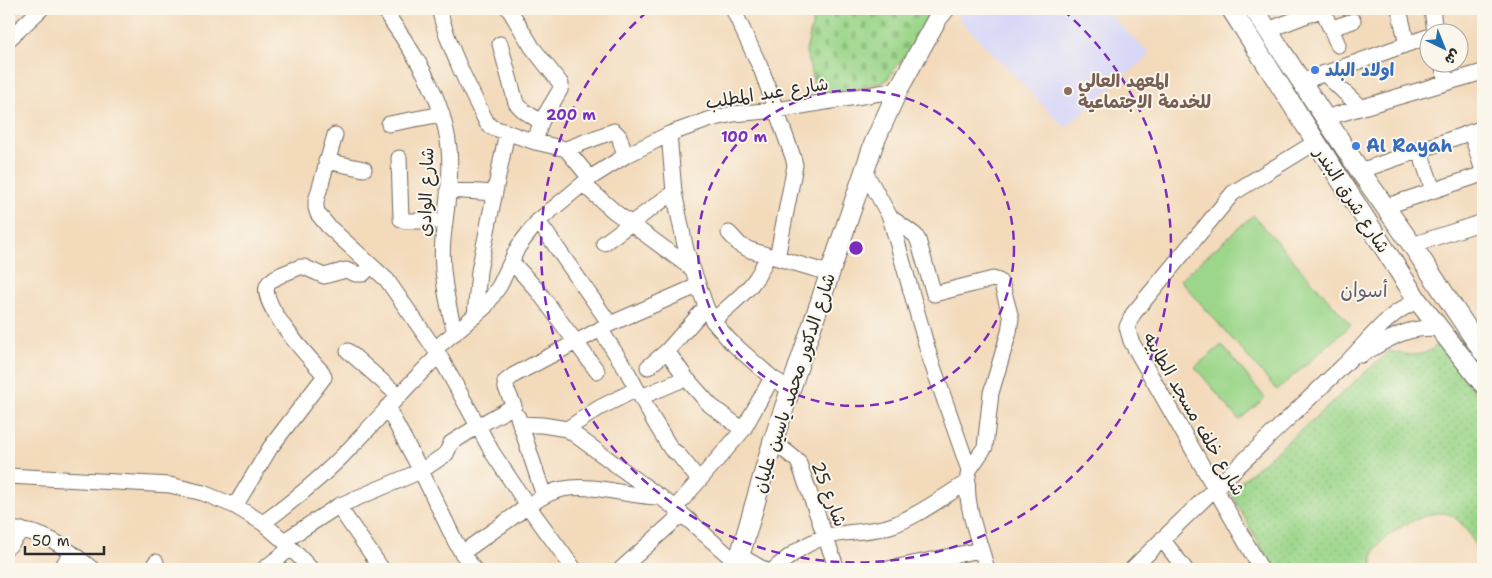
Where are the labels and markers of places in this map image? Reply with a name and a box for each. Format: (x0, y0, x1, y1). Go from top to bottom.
place label: اولاد البلد (1325, 58, 1394, 82)
marker: اولاد البلد (1309, 64, 1321, 76)
place label: المعهد العالى للخدمة الاجتماعية (1078, 69, 1211, 114)
marker: المعهد العالى للخدمة الاجتماعية (1062, 85, 1074, 97)
place label: Al Rayah (1366, 134, 1453, 158)
marker: Al Rayah (1350, 140, 1362, 152)
centre of rings (847, 239, 865, 257)

